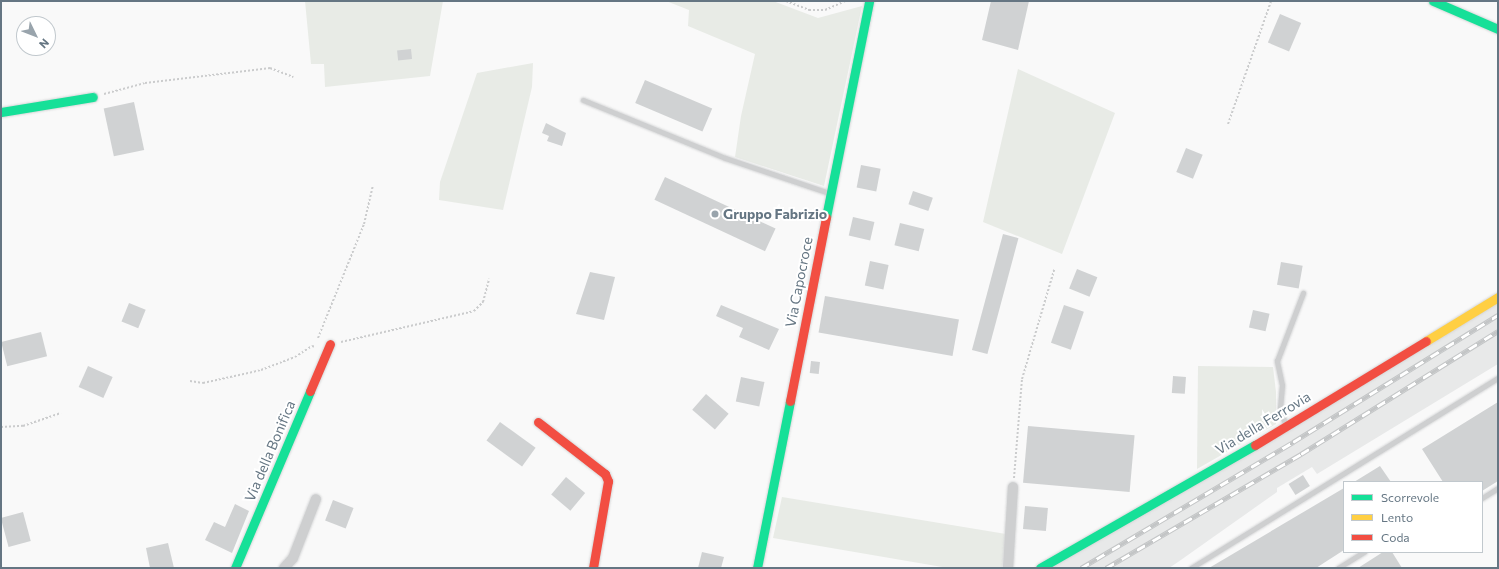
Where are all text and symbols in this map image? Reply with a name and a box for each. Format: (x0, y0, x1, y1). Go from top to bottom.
north arrow (16, 16, 56, 56)
text: N (37, 36, 52, 51)
place label: Gruppo Fabrizio (723, 206, 827, 222)
marker: Gruppo Fabrizio (710, 209, 720, 219)
street label: Via Capocroce (782, 235, 816, 329)
street label: Via della Ferrovia (1212, 388, 1314, 458)
street label: Via della Bonifica (241, 398, 299, 504)
legend (1343, 481, 1483, 553)
text: Scorrevole (1381, 490, 1439, 504)
text: Lento (1381, 510, 1413, 524)
text: Coda (1381, 530, 1410, 544)

